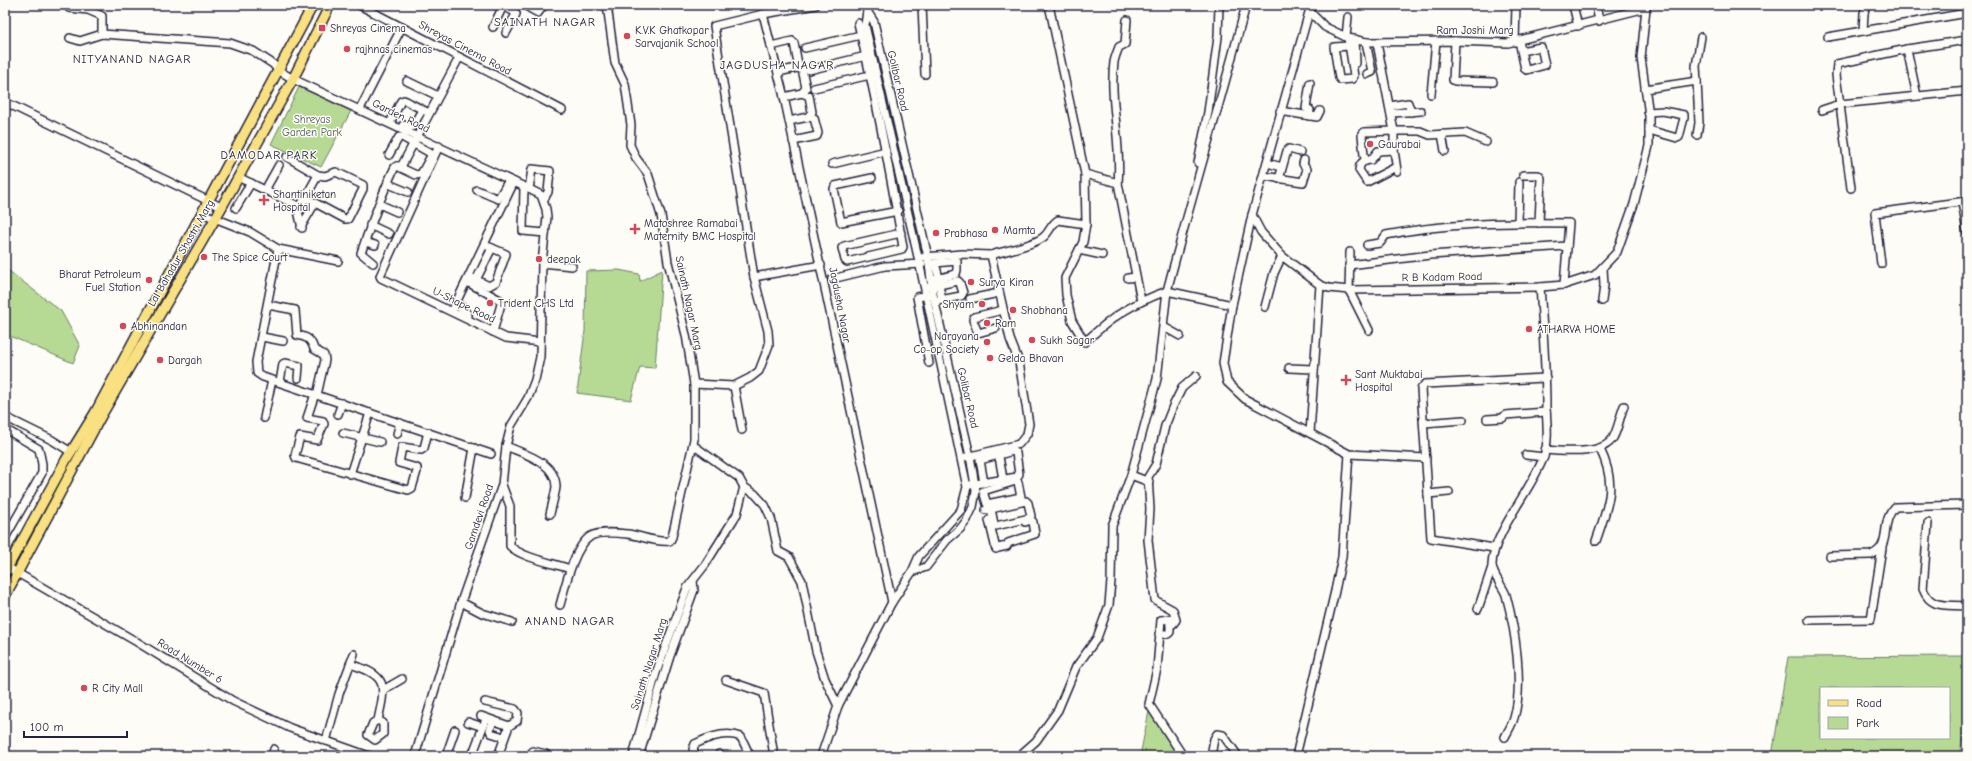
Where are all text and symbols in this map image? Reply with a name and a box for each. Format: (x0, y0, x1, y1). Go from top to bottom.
district label: SAINATH NAGAR (494, 15, 596, 29)
street label: Shreyas Cinema Road (416, 18, 514, 78)
place label: Shreyas Cinema (330, 22, 406, 35)
marker: Shreyas Cinema (317, 23, 327, 33)
place label: K.V.K Ghatkopar Sarvajanik School (635, 24, 718, 50)
street label: Ram Joshi Marg (1436, 24, 1514, 37)
marker: K.V.K Ghatkopar Sarvajanik School (622, 31, 632, 41)
place label: rajhnas cinemas (355, 43, 433, 56)
marker: rajhnas cinemas (342, 44, 352, 54)
street label: Golibar Road (885, 49, 911, 113)
district label: NITYANAND NAGAR (73, 52, 191, 66)
district label: JAGDUSHA NAGAR (720, 58, 834, 72)
street label: Garden Road (370, 96, 432, 136)
park label: Shreyas Garden Park (282, 113, 343, 139)
place label: Gaurabai (1378, 138, 1421, 151)
marker: Gaurabai (1365, 139, 1375, 149)
district label: DAMODAR PARK (221, 148, 318, 162)
place label: Shantiniketan Hospital (273, 188, 336, 214)
marker: Shantiniketan Hospital (258, 194, 270, 206)
street label: Lal Bahadur Shastri Marg (145, 197, 217, 309)
place label: Matoshree Ramabai Maternity BMC Hospital (644, 217, 756, 243)
marker: Matoshree Ramabai Maternity BMC Hospital (629, 223, 641, 235)
place label: Mamta (1003, 224, 1036, 237)
marker: Mamta (990, 225, 1000, 235)
place label: Prabhasa (944, 227, 988, 240)
marker: Prabhasa (931, 228, 941, 238)
place label: The Spice Court (212, 251, 288, 264)
marker: The Spice Court (199, 252, 209, 262)
place label: deepak (547, 253, 581, 266)
marker: deepak (534, 254, 544, 264)
street label: Sainath Nagar Marg (673, 255, 705, 351)
street label: Jagdusha Nagar (826, 266, 854, 344)
place label: Bharat Petroleum Fuel Station (59, 268, 141, 294)
street label: R B Kadam Road (1402, 270, 1483, 284)
marker: Bharat Petroleum Fuel Station (144, 275, 154, 285)
place label: Surya Kiran (979, 276, 1034, 289)
marker: Surya Kiran (966, 277, 976, 287)
street label: U-Shape Road (430, 284, 498, 326)
place label: Trident CHS Ltd (498, 297, 574, 310)
marker: Trident CHS Ltd (485, 298, 495, 308)
place label: Shyam (943, 298, 974, 311)
marker: Shyam (977, 299, 987, 309)
place label: Shobhana (1021, 304, 1068, 317)
marker: Shobhana (1008, 305, 1018, 315)
place label: Ram (995, 317, 1016, 330)
marker: Ram (982, 318, 992, 328)
place label: Abhinandan (131, 320, 187, 333)
marker: Abhinandan (118, 321, 128, 331)
place label: ATHARVA HOME (1537, 323, 1616, 336)
marker: ATHARVA HOME (1524, 324, 1534, 334)
place label: Narayana Co-op Society (913, 330, 979, 356)
place label: Sukh Sagar (1040, 334, 1095, 347)
marker: Sukh Sagar (1027, 335, 1037, 345)
marker: Narayana Co-op Society (982, 337, 992, 347)
place label: Gelda Bhavan (998, 352, 1064, 365)
marker: Gelda Bhavan (985, 353, 995, 363)
place label: Dargah (168, 354, 202, 367)
marker: Dargah (155, 355, 165, 365)
street label: Golibar Road (955, 366, 981, 430)
place label: Sant Muktabai Hospital (1355, 368, 1422, 394)
marker: Sant Muktabai Hospital (1340, 374, 1352, 386)
street label: Gamdevi Road (462, 482, 496, 552)
district label: ANAND NAGAR (525, 614, 615, 628)
street label: Sainath Nagar Marg (628, 616, 670, 712)
street label: Road Number 6 (155, 636, 225, 686)
place label: R City Mall (92, 682, 143, 695)
marker: R City Mall (79, 683, 89, 693)
legend (1820, 687, 1950, 739)
text: Road (1856, 696, 1882, 710)
scale bar (24, 713, 127, 739)
text: Park (1856, 716, 1879, 730)
text: 100 m (30, 720, 63, 734)

